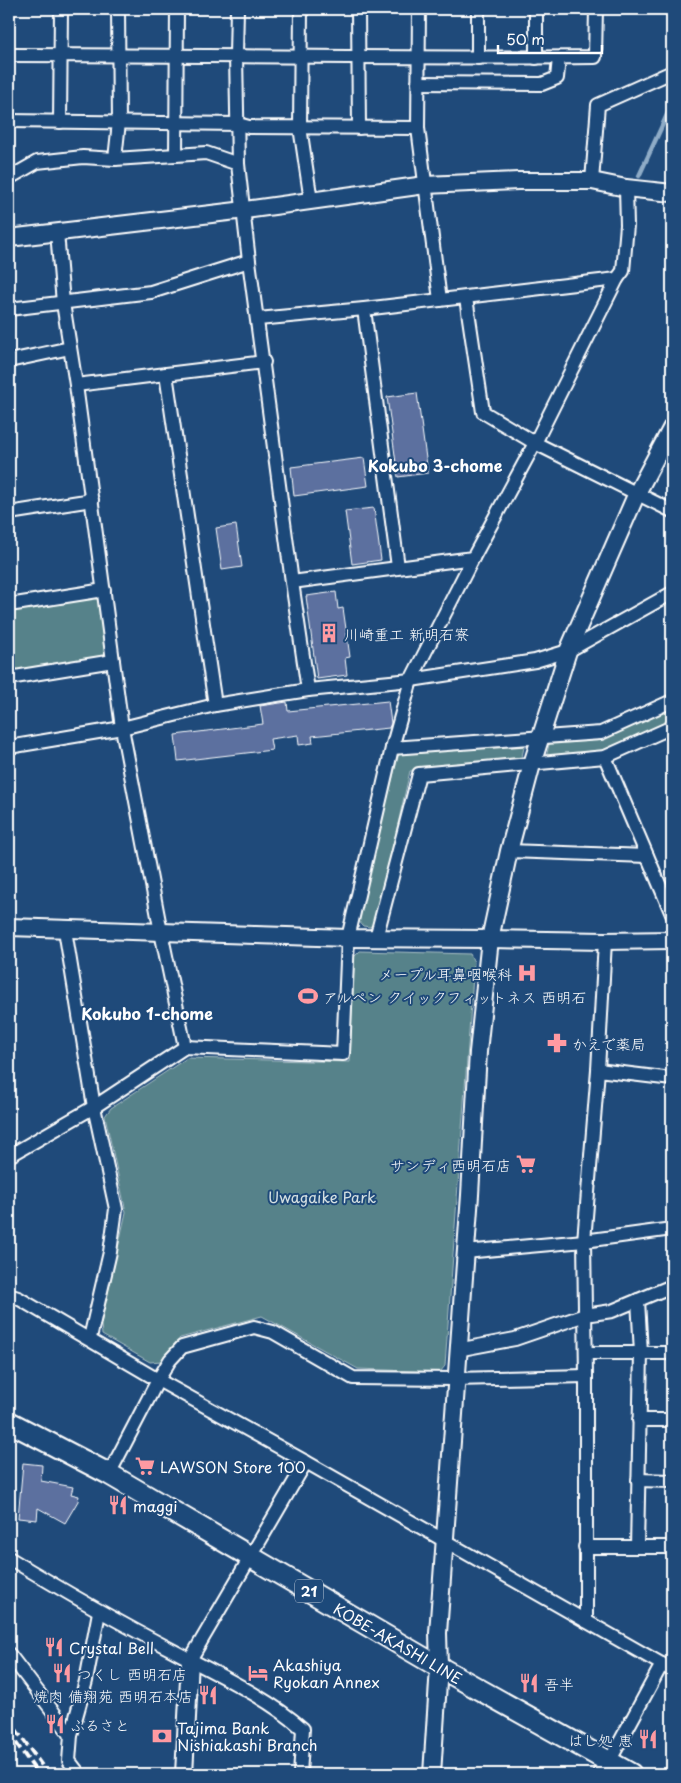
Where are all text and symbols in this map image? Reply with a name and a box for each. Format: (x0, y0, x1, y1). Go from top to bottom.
scale bar (498, 22, 602, 54)
text: 50 m (506, 27, 545, 50)
district label: Kokubo 3-chome (368, 453, 503, 477)
building icon: 川崎重工 新明石寮 (318, 622, 340, 644)
place label: 川崎重工 新明石寮 (344, 622, 469, 645)
place label: メープル耳鼻咽喉科 (378, 962, 512, 985)
hospital icon: メープル耳鼻咽喉科 (516, 962, 538, 984)
sports icon: アルペン クイックフィットネス 西明石 (297, 985, 319, 1007)
place label: アルペン クイックフィットネス 西明石 (323, 985, 586, 1008)
district label: Kokubo 1-chome (81, 1001, 213, 1025)
pharmacy icon: かえで薬局 (546, 1032, 568, 1054)
place label: かえで薬局 (572, 1032, 646, 1055)
place label: サンディ西明石店 (390, 1153, 511, 1176)
supermarket icon: サンディ西明石店 (515, 1153, 537, 1175)
park label: Uwagaike Park (268, 1185, 376, 1208)
supermarket icon: LAWSON Store 100 (134, 1455, 156, 1477)
place label: LAWSON Store 100 (160, 1455, 306, 1478)
restaurant icon: maggi (107, 1494, 129, 1516)
place label: maggi (133, 1494, 178, 1517)
road number: 21 (295, 1580, 323, 1602)
street label: KOBE-AKASHI LINE (329, 1597, 467, 1689)
restaurant icon: Crystal Bell (43, 1636, 65, 1658)
place label: Crystal Bell (69, 1636, 154, 1659)
place label: Akashiya Ryokan Annex (273, 1653, 380, 1693)
restaurant icon: つくし 西明石店 (51, 1662, 73, 1684)
place label: つくし 西明石店 (77, 1662, 187, 1685)
hotel icon: Akashiya Ryokan Annex (247, 1662, 269, 1684)
restaurant icon: 吾半 (518, 1672, 540, 1694)
place label: 吾半 (544, 1672, 574, 1695)
place label: 焼肉 備翔苑 西明石本店 (33, 1684, 193, 1707)
restaurant icon: 焼肉 備翔苑 西明石本店 (197, 1684, 219, 1706)
restaurant icon: ふるさと (44, 1713, 66, 1735)
place label: ふるさと (70, 1713, 129, 1736)
place label: Tajima Bank Nishiakashi Branch (177, 1716, 317, 1756)
bank icon: Tajima Bank Nishiakashi Branch (151, 1725, 173, 1747)
place label: はし処 恵 (568, 1728, 633, 1751)
restaurant icon: はし処 恵 (637, 1728, 659, 1750)

